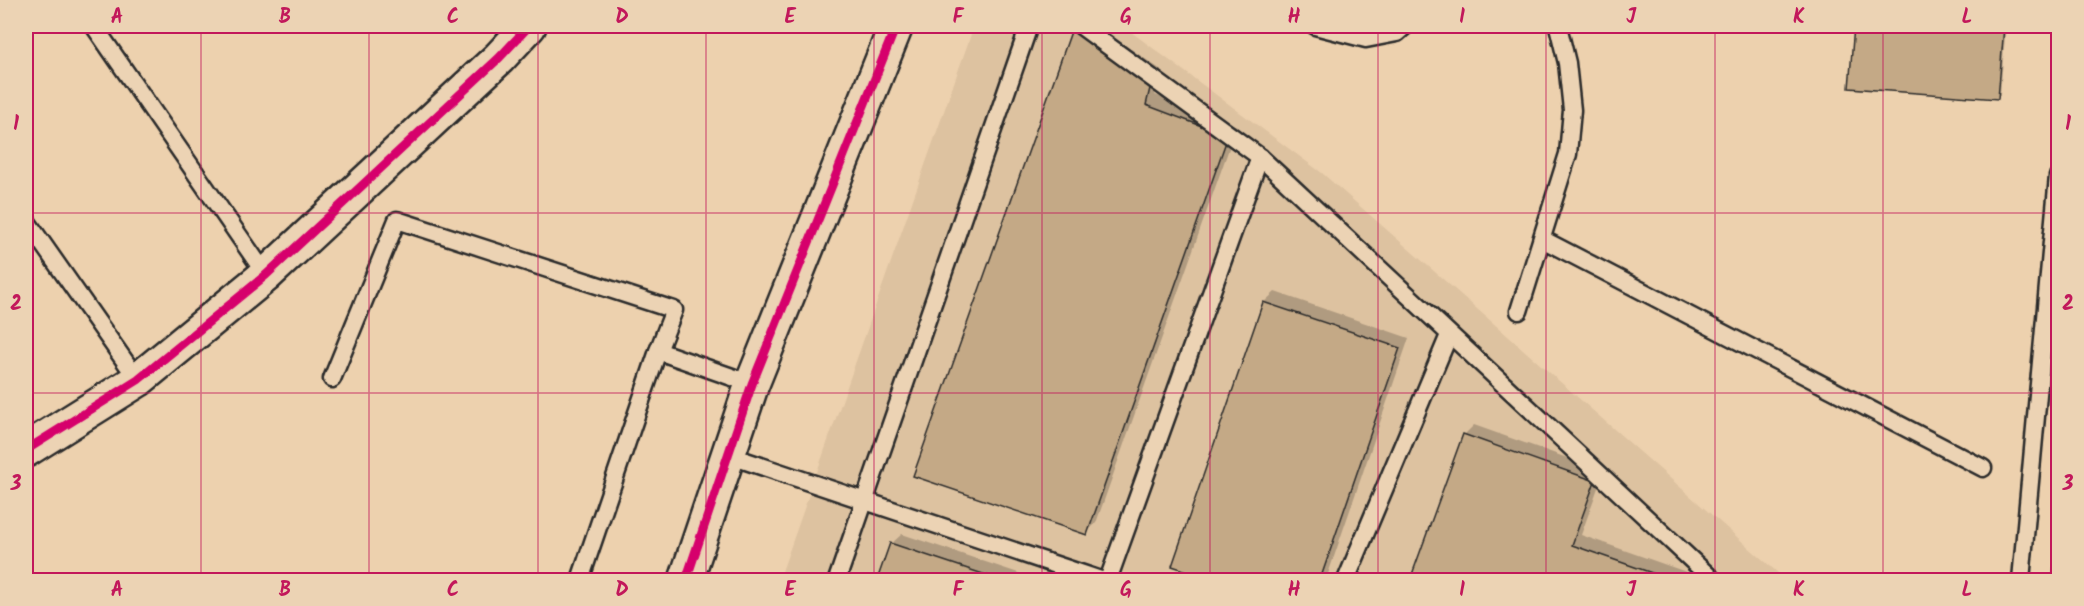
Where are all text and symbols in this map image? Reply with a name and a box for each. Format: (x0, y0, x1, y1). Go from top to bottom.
text: A (111, 2, 123, 34)
text: B (279, 2, 291, 34)
text: C (447, 2, 459, 34)
text: D (615, 2, 629, 34)
text: E (784, 2, 796, 34)
text: F (953, 2, 965, 34)
text: G (1120, 2, 1132, 34)
text: H (1287, 2, 1301, 34)
text: I (1459, 2, 1465, 34)
text: J (1626, 2, 1637, 34)
text: K (1793, 2, 1805, 34)
text: L (1962, 2, 1972, 34)
text: 1 (13, 109, 19, 141)
text: 1 (2065, 109, 2071, 141)
text: 2 (10, 289, 22, 321)
text: 2 (2062, 289, 2074, 321)
text: 3 (10, 469, 22, 501)
text: 3 (2062, 469, 2074, 501)
text: A (111, 575, 123, 606)
text: B (279, 575, 291, 606)
text: C (447, 575, 459, 606)
text: D (615, 575, 629, 606)
text: E (784, 575, 796, 606)
text: F (953, 575, 965, 606)
text: G (1120, 575, 1132, 606)
text: H (1287, 575, 1301, 606)
text: I (1459, 575, 1465, 606)
text: J (1626, 575, 1637, 606)
text: K (1793, 575, 1805, 606)
text: L (1962, 575, 1972, 606)

